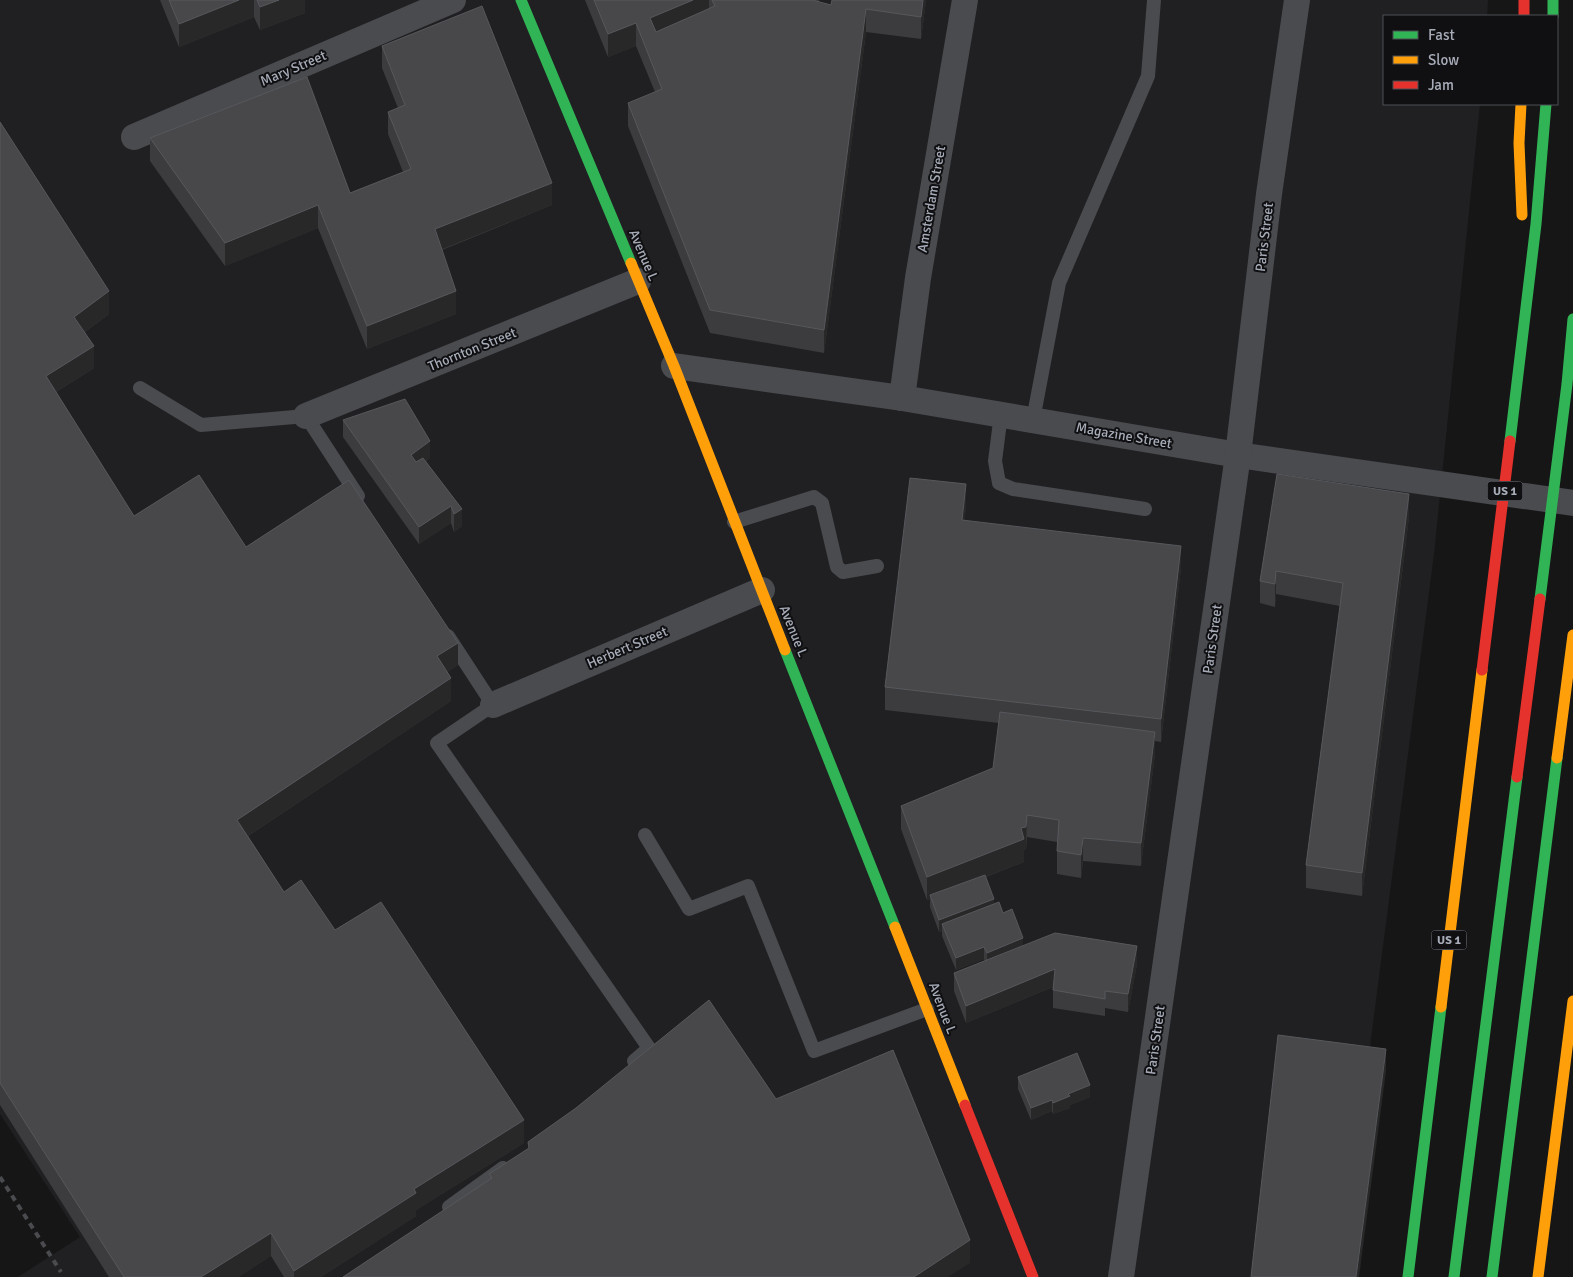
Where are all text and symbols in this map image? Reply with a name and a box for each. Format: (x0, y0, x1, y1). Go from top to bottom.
legend (1383, 15, 1558, 105)
text: Fast (1428, 26, 1455, 44)
street label: Mary Street (258, 47, 329, 90)
text: Slow (1428, 51, 1459, 69)
text: Jam (1428, 76, 1454, 94)
street label: Amsterdam Street (914, 144, 949, 254)
street label: Paris Street (1252, 201, 1277, 273)
street label: Avenue L (625, 227, 662, 283)
street label: Thornton Street (426, 324, 519, 375)
street label: Magazine Street (1075, 419, 1173, 452)
road number: US 1 (1488, 482, 1522, 501)
street label: Avenue L (776, 603, 812, 659)
street label: Paris Street (1199, 603, 1226, 675)
street label: Herbert Street (584, 623, 670, 672)
road number: US 1 (1432, 930, 1466, 950)
street label: Avenue L (925, 980, 960, 1036)
street label: Paris Street (1142, 1004, 1169, 1076)

